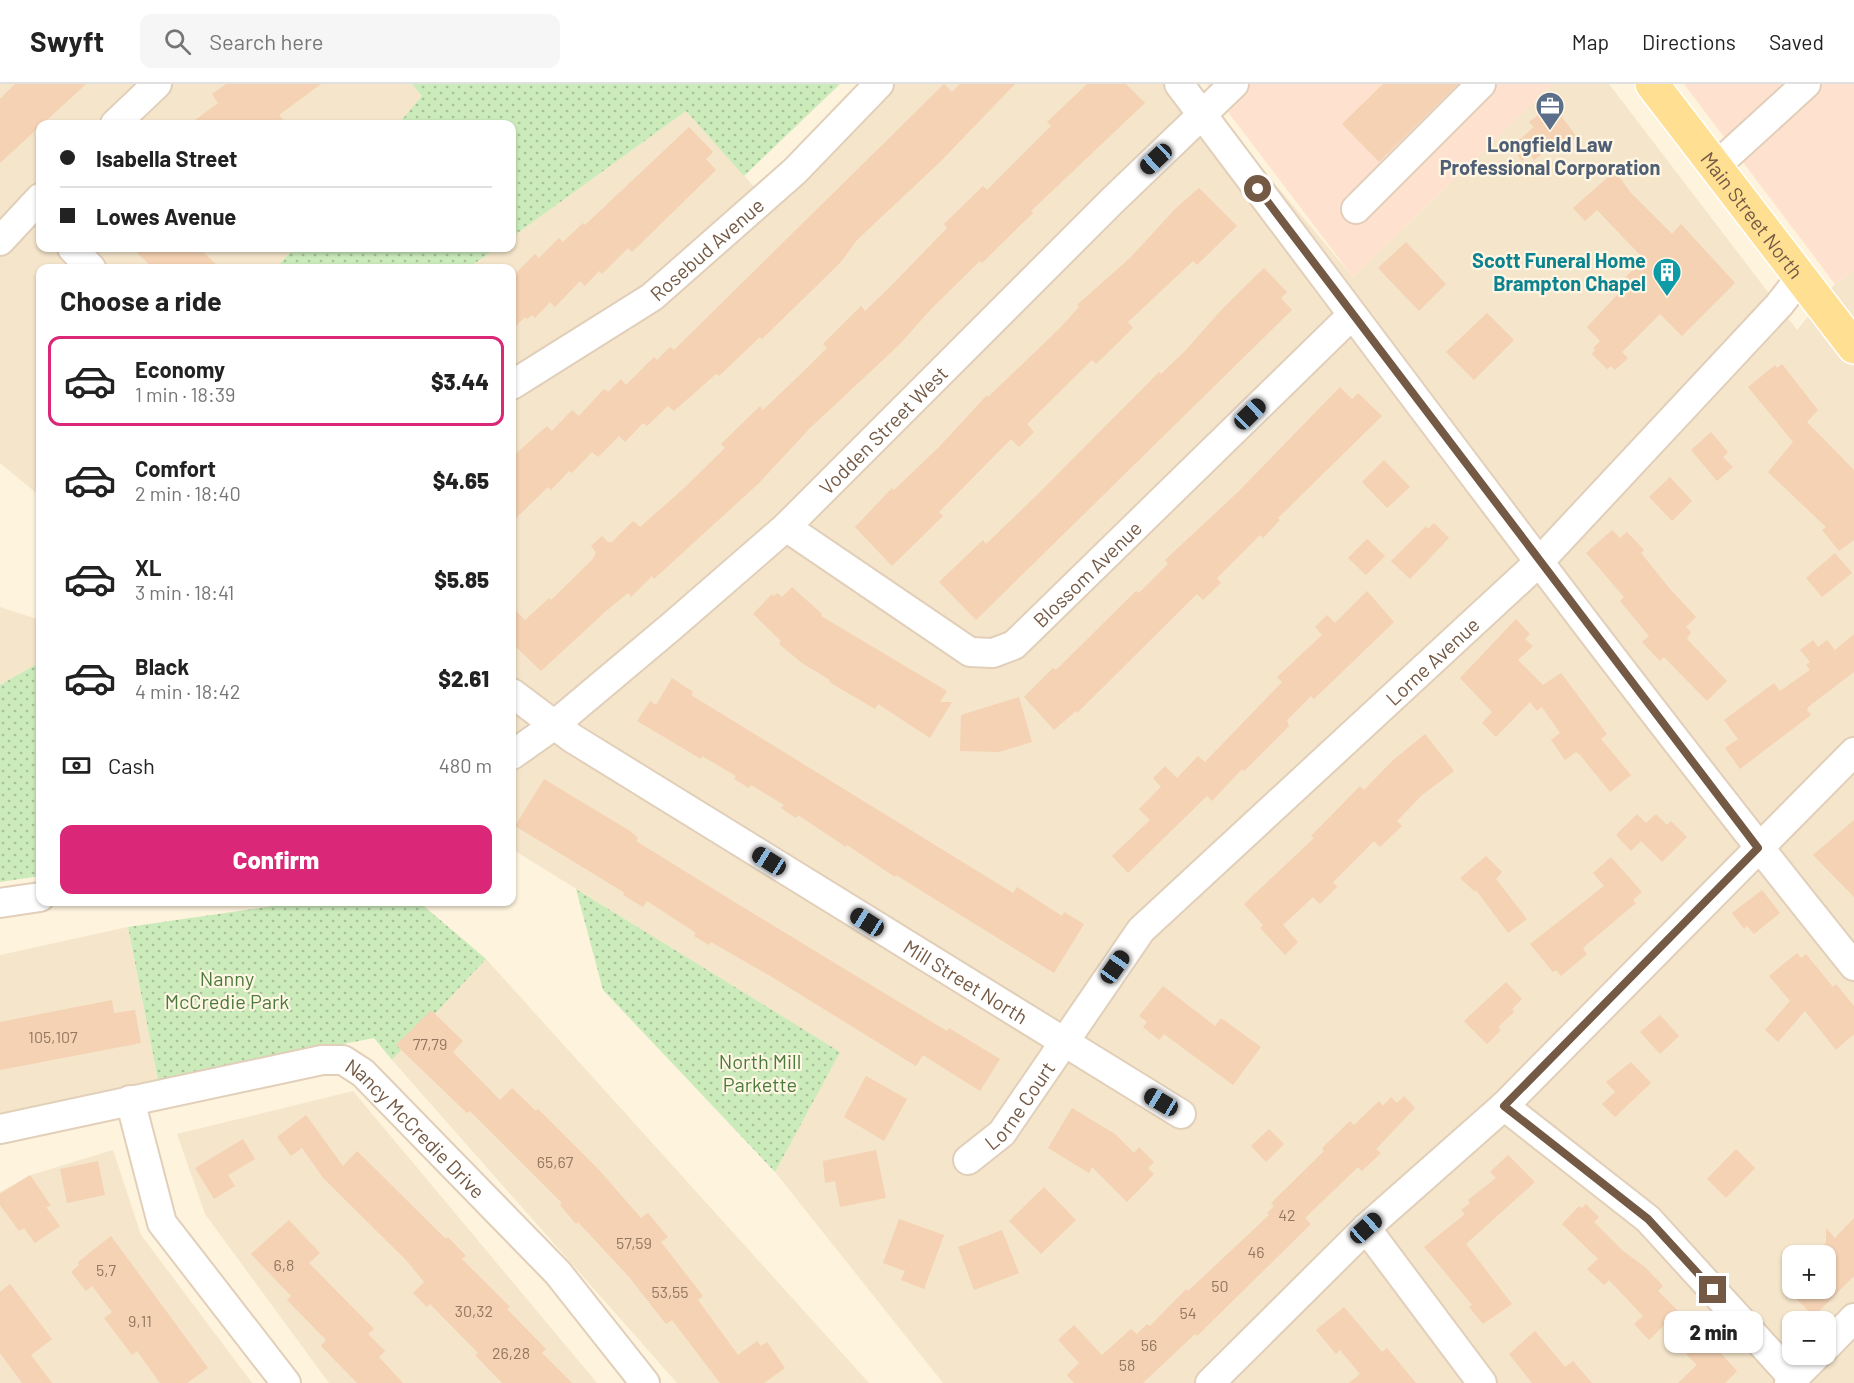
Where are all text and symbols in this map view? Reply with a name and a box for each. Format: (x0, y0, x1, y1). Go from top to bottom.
search box (140, 14, 560, 68)
text: Swyft (30, 24, 104, 58)
icon: search (161, 25, 194, 58)
text: Search here (209, 28, 324, 54)
text: Map (1572, 29, 1609, 54)
text: Directions (1642, 29, 1736, 54)
text: Saved (1769, 29, 1824, 54)
office icon: Longfield Law Professional Corporation (1534, 90, 1566, 132)
place label: Longfield Law Professional Corporation (1440, 132, 1660, 179)
car (1137, 140, 1175, 178)
text: Isabella Street (96, 145, 237, 171)
street label: Main Street North (1696, 147, 1809, 283)
route start (1244, 175, 1271, 202)
street label: Rosebud Avenue (645, 193, 768, 305)
text: Lowes Avenue (96, 203, 236, 229)
place label: Scott Funeral Home Brampton Chapel (1472, 248, 1646, 295)
building icon: Scott Funeral Home Brampton Chapel (1651, 256, 1683, 298)
text: Choose a ride (60, 284, 222, 316)
icon: car (63, 354, 117, 408)
text: Economy (135, 356, 225, 382)
street label: Vodden Street West (814, 361, 952, 499)
text: $3.44 (431, 368, 489, 394)
text: 1 min · 18:39 (135, 382, 236, 406)
car (1231, 395, 1269, 433)
icon: car (63, 453, 117, 507)
text: Comfort (135, 455, 216, 481)
text: $4.65 (433, 467, 489, 493)
text: 2 min · 18:40 (135, 481, 241, 505)
street label: Blossom Avenue (1028, 515, 1146, 632)
icon: car (63, 552, 117, 606)
text: XL (135, 554, 161, 580)
text: $5.85 (434, 566, 489, 592)
text: 3 min · 18:41 (135, 580, 234, 604)
street label: Lorne Avenue (1381, 612, 1484, 710)
icon: car (63, 651, 117, 705)
text: Black (135, 653, 189, 679)
text: $2.61 (438, 665, 489, 691)
text: 4 min · 18:42 (135, 679, 241, 703)
icon: cash (60, 749, 93, 782)
text: Cash (108, 752, 155, 778)
text: 480 m (439, 753, 492, 777)
button: Confirm (60, 825, 492, 894)
car (749, 844, 789, 878)
car (847, 905, 887, 939)
street label: Mill Street North (900, 934, 1032, 1029)
car (1097, 947, 1133, 987)
park label: Nanny McCredie Park (165, 966, 289, 1013)
house number: 105,107 (28, 1027, 78, 1046)
house number: 77,79 (413, 1034, 447, 1053)
park label: North Mill Parkette (719, 1049, 801, 1096)
street label: Nancy McCredie Drive (341, 1053, 490, 1203)
street label: Lorne Court (980, 1057, 1060, 1154)
car (1141, 1085, 1181, 1119)
house number: 65,67 (537, 1152, 574, 1171)
house number: 42 (1278, 1205, 1296, 1224)
car (1347, 1209, 1385, 1247)
house number: 57,59 (616, 1233, 652, 1252)
house number: 46 (1247, 1242, 1265, 1261)
map controls (1782, 1245, 1836, 1365)
button: + (1782, 1245, 1836, 1299)
house number: 6,8 (274, 1255, 294, 1274)
house number: 5,7 (96, 1260, 116, 1279)
house number: 50 (1211, 1276, 1229, 1295)
route end (1699, 1276, 1726, 1303)
house number: 53,55 (651, 1282, 689, 1301)
house number: 30,32 (455, 1301, 493, 1320)
house number: 54 (1179, 1303, 1197, 1322)
house number: 9,11 (128, 1311, 152, 1330)
callout: 2 min (1664, 1311, 1762, 1353)
button: − (1782, 1311, 1836, 1365)
text: 2 min (1689, 1320, 1738, 1344)
house number: 56 (1141, 1335, 1157, 1354)
house number: 26,28 (492, 1343, 530, 1362)
house number: 58 (1119, 1355, 1135, 1374)

